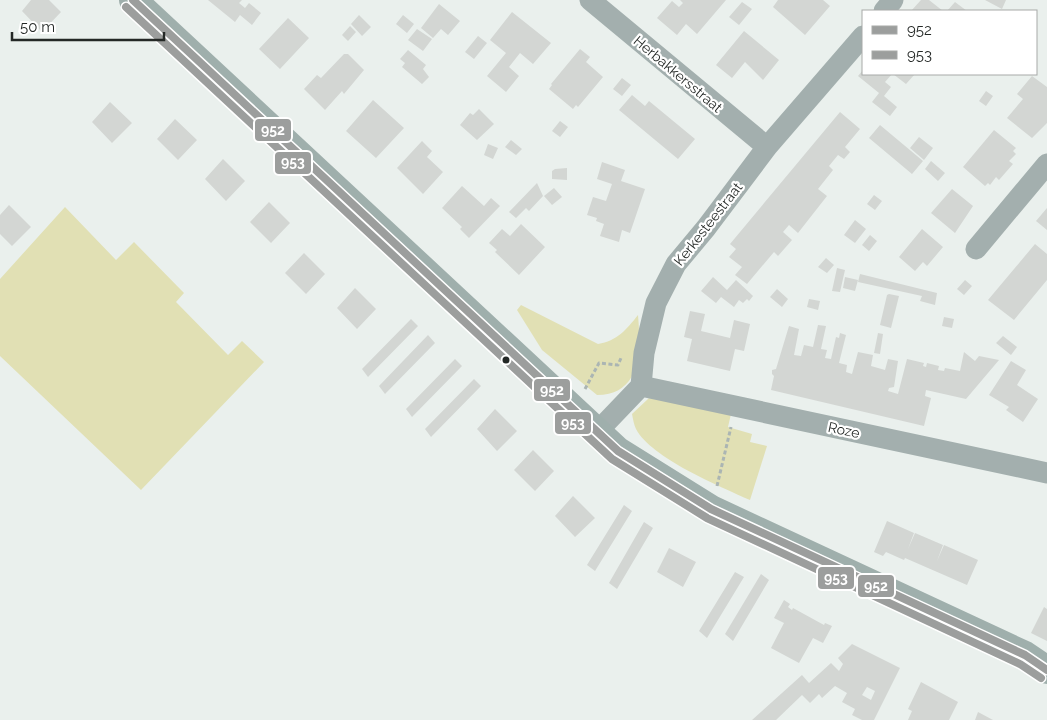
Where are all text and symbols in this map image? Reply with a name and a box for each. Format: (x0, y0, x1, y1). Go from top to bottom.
scale bar (12, 10, 165, 42)
legend (862, 10, 1037, 75)
text: 50 m (20, 18, 55, 36)
text: 952 (907, 21, 932, 39)
street label: Herbakkersstraat (631, 32, 726, 116)
text: 953 (907, 46, 932, 64)
line badge: 952 (254, 118, 292, 142)
text: 952 (261, 122, 285, 138)
line badge: 953 (274, 151, 312, 175)
text: 953 (281, 154, 305, 170)
street label: Kerkesteestraat (671, 179, 746, 269)
unlabelled marker (501, 355, 511, 365)
line badge: 952 (533, 378, 571, 402)
text: 952 (540, 382, 564, 398)
line badge: 953 (554, 411, 592, 435)
text: 953 (561, 415, 585, 431)
street label: Roze (827, 419, 861, 441)
line badge: 953 (817, 566, 855, 590)
text: 953 (824, 570, 848, 586)
line badge: 952 (857, 574, 895, 598)
text: 952 (864, 578, 888, 594)

